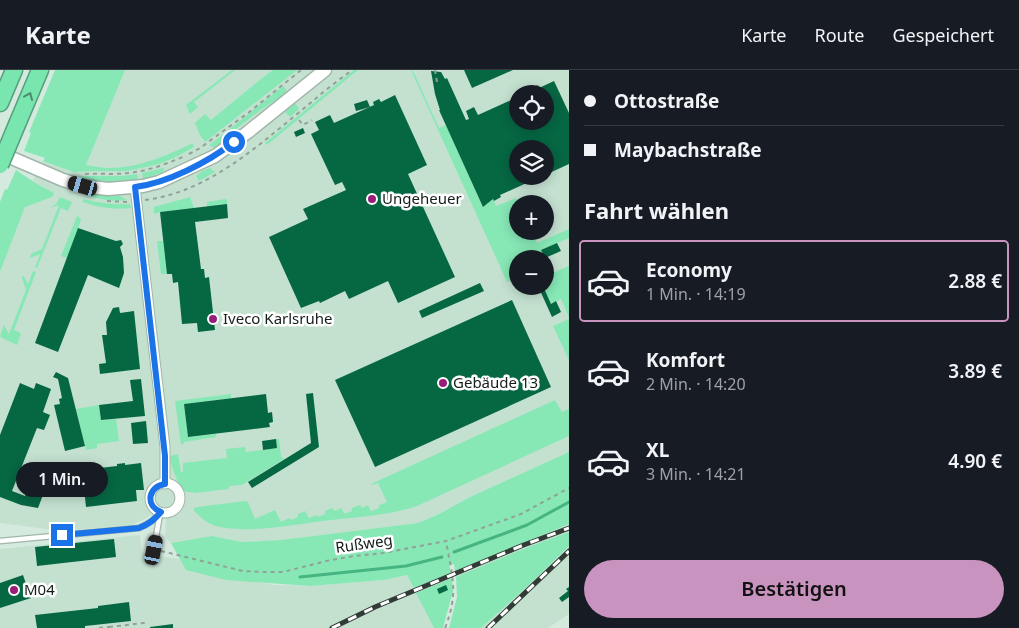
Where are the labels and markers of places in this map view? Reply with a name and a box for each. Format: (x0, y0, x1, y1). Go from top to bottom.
place label: Ungeheuer (382, 188, 462, 208)
marker: Ungeheuer (366, 193, 378, 205)
place label: Iveco Karlsruhe (223, 308, 333, 328)
marker: Iveco Karlsruhe (207, 313, 219, 325)
place label: Gebäude 13 (453, 372, 538, 392)
marker: Gebäude 13 (437, 377, 449, 389)
place label: M04 (24, 579, 55, 599)
marker: M04 (8, 584, 20, 596)

